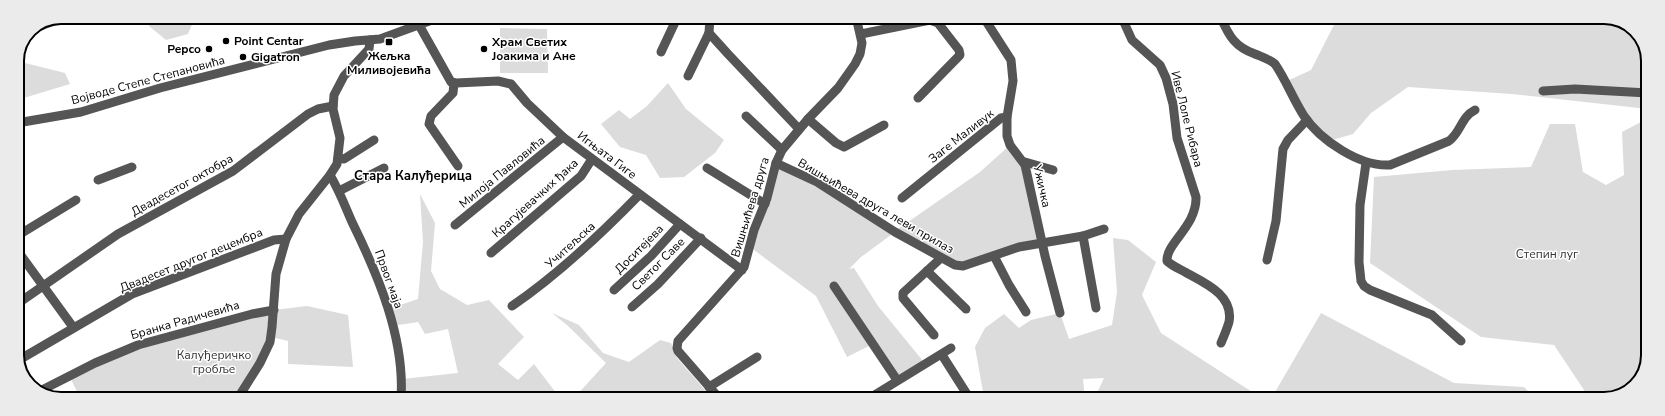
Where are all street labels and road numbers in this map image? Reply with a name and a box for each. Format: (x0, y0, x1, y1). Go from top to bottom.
street label: Војводе Степе Степановића (69, 52, 227, 108)
street label: Иве Лоле Рибара (1167, 69, 1207, 169)
street label: Заге Маливук (925, 105, 997, 167)
street label: Игњата Гиге (574, 127, 640, 183)
street label: Милоја Павловића (456, 132, 548, 212)
street label: Двадесетог октобра (128, 150, 236, 220)
street label: Крагујевачких ђака (488, 155, 582, 241)
street label: Вишњићева друга (727, 155, 773, 259)
street label: Вишњићева друга леви прилаз (795, 155, 957, 257)
street label: Ужичка (1029, 162, 1055, 209)
street label: Учитељска (541, 218, 598, 272)
street label: Доситејева (611, 221, 667, 277)
street label: Двадесет другог децембра (117, 224, 265, 296)
street label: Светог Саве (628, 234, 688, 294)
street label: Првог маја (371, 247, 407, 311)
street label: Бранка Радичевића (129, 297, 241, 343)

